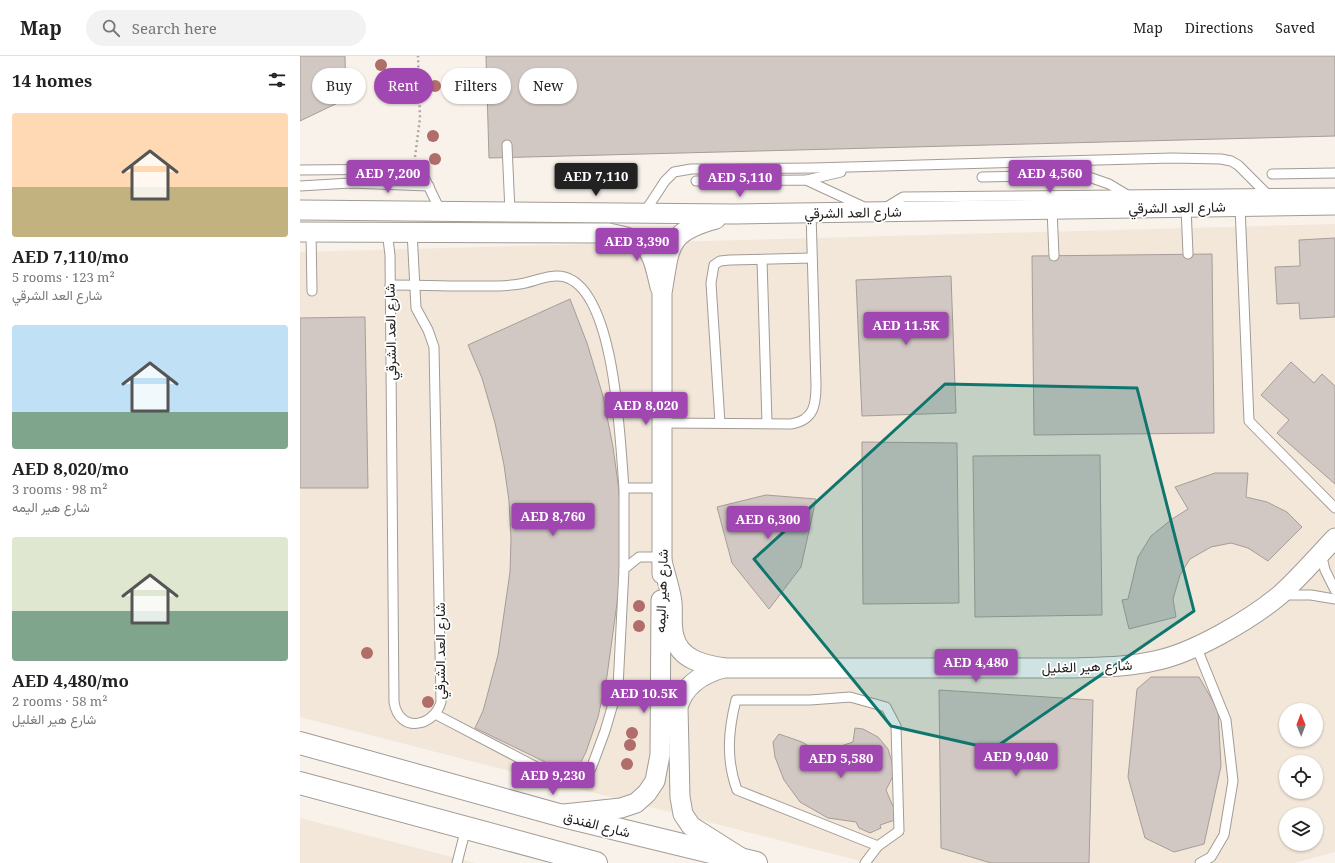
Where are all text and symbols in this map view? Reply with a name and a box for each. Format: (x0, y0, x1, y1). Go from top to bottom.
search box (86, 10, 366, 46)
text: Map (20, 15, 62, 41)
icon: search (100, 17, 122, 39)
text: Search here (132, 18, 217, 38)
text: Map (1133, 18, 1163, 37)
text: Directions (1185, 18, 1253, 37)
text: Saved (1275, 18, 1315, 37)
chip: Buy (312, 68, 366, 104)
chip: Rent (374, 68, 433, 104)
chip: Filters (441, 68, 511, 104)
chip: New (519, 68, 577, 104)
text: 14 homes (12, 69, 92, 92)
icon: filters (266, 69, 288, 91)
icon: home (114, 139, 186, 211)
pin: AED 7,200 (342, 160, 434, 194)
pin: AED 4,560 (1004, 160, 1096, 194)
pin: AED 7,110 (550, 163, 642, 197)
text: AED 7,200 (356, 164, 420, 182)
pin: AED 5,110 (694, 164, 786, 198)
text: AED 4,560 (1018, 164, 1082, 182)
text: AED 7,110 (564, 167, 628, 185)
text: AED 5,110 (708, 168, 772, 186)
street label: شارع العد الشرقي (1128, 197, 1226, 220)
street label: شارع العد الشرقي (804, 202, 902, 225)
pin: AED 3,390 (591, 228, 683, 262)
text: AED 3,390 (605, 232, 669, 250)
text: AED 7,110/mo (12, 245, 129, 268)
text: 5 rooms · 123 m² (12, 268, 115, 286)
street label: شارع العد الشرقي (380, 283, 403, 381)
text: شارع العد الشرقي (12, 286, 102, 304)
pin: AED 11.5K (860, 312, 952, 346)
text: AED 11.5K (872, 316, 940, 334)
icon: home (114, 351, 186, 423)
pin: AED 8,020 (600, 392, 692, 426)
text: AED 8,020 (614, 396, 678, 414)
text: AED 8,020/mo (12, 457, 129, 480)
text: 3 rooms · 98 m² (12, 480, 107, 498)
text: شارع هير اليمه (12, 498, 90, 516)
pin: AED 8,760 (507, 503, 599, 537)
pin: AED 6,300 (722, 506, 814, 540)
text: AED 8,760 (521, 507, 585, 525)
text: AED 6,300 (736, 510, 800, 528)
street label: شارع هير اليمه (650, 549, 674, 633)
icon: home (114, 563, 186, 635)
street label: شارع العد الشرقي (430, 602, 452, 700)
pin: AED 4,480 (930, 649, 1022, 683)
text: AED 4,480 (944, 653, 1008, 671)
street label: شارع هير الغليل (1041, 655, 1133, 679)
text: AED 4,480/mo (12, 669, 129, 692)
pin: AED 10.5K (598, 680, 690, 714)
text: AED 10.5K (610, 684, 678, 702)
text: 2 rooms · 58 m² (12, 692, 107, 710)
north arrow (1279, 703, 1323, 747)
map controls (1279, 703, 1323, 851)
text: شارع هير الغليل (12, 710, 96, 728)
pin: AED 9,040 (970, 743, 1062, 777)
pin: AED 5,580 (795, 745, 887, 779)
text: AED 9,040 (984, 747, 1048, 765)
text: AED 5,580 (809, 749, 873, 767)
button: locate (1279, 755, 1323, 799)
pin: AED 9,230 (507, 762, 599, 796)
text: AED 9,230 (521, 766, 585, 784)
street label: شارع الفندق (561, 807, 632, 843)
button: layers (1279, 807, 1323, 851)

